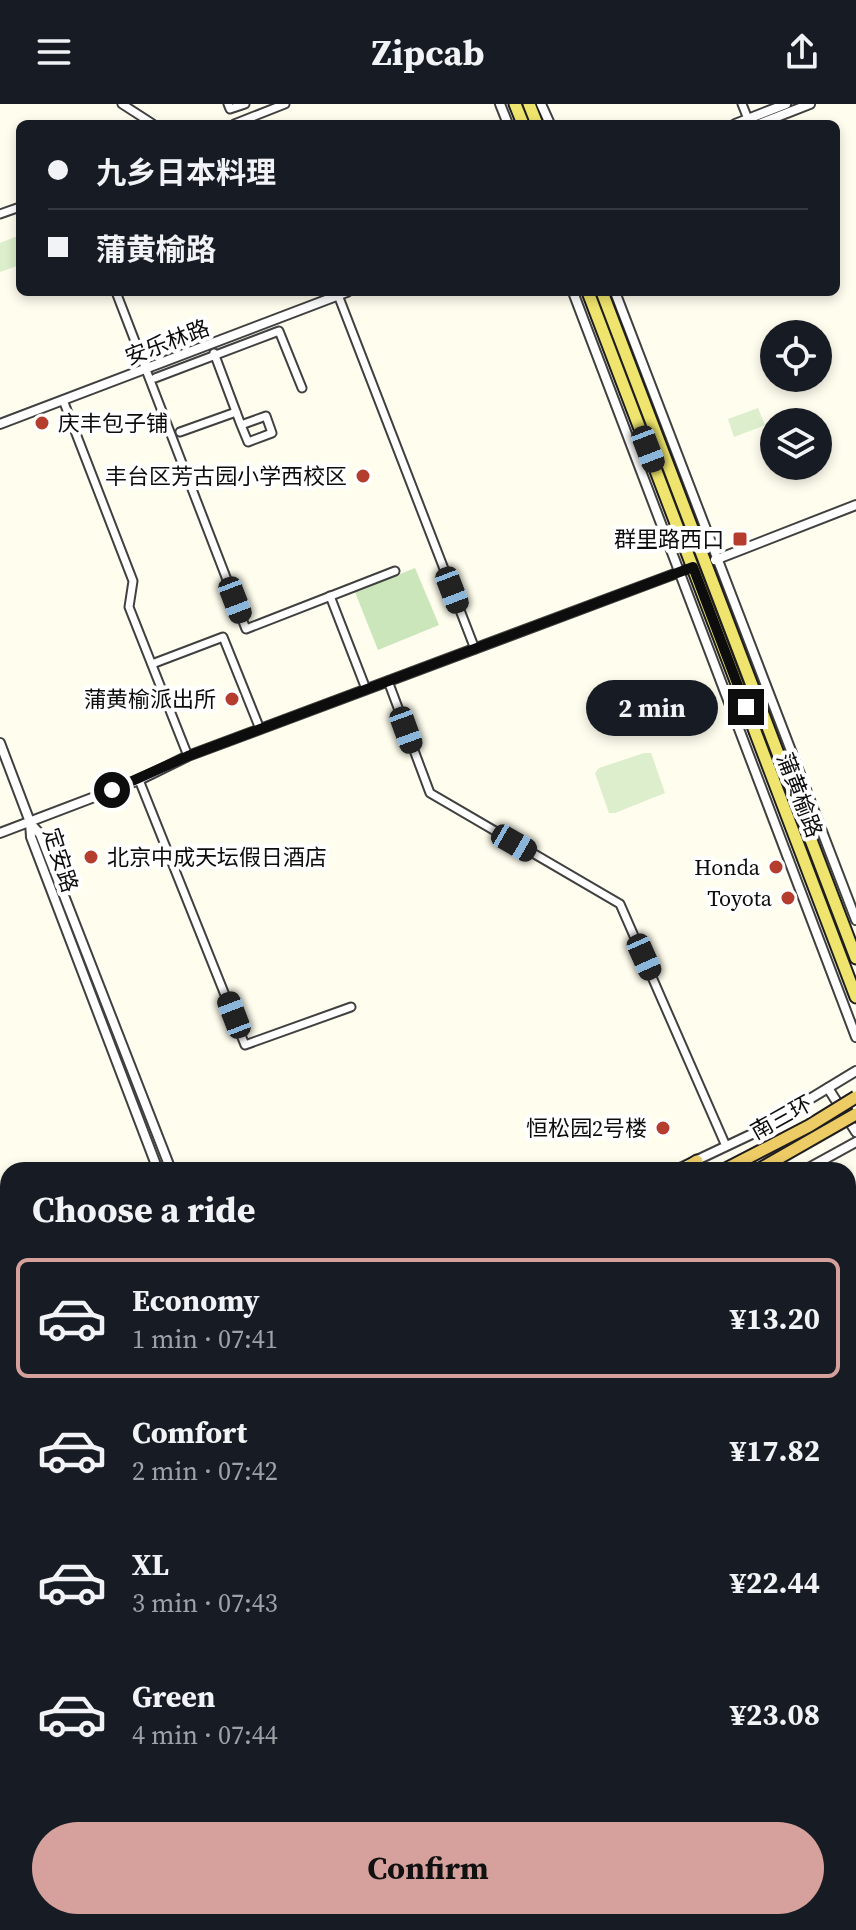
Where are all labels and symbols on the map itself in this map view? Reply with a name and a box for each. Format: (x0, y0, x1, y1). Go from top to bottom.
street label: 安乐林路 (121, 312, 213, 372)
place label: 庆丰包子铺 (58, 408, 168, 438)
marker: 庆丰包子铺 (33, 414, 51, 432)
car (628, 422, 668, 476)
place label: 丰台区芳古园小学西校区 (105, 461, 347, 491)
marker: 丰台区芳古园小学西校区 (354, 467, 372, 485)
place label: 群里路西口 (614, 524, 724, 554)
marker: 群里路西口 (731, 530, 749, 548)
car (432, 563, 472, 617)
car (215, 573, 255, 627)
callout: 2 min (586, 679, 718, 735)
place label: 蒲黄榆派出所 (84, 684, 216, 714)
route end (728, 689, 764, 725)
marker: 蒲黄榆派出所 (223, 690, 241, 708)
car (387, 703, 425, 757)
street label: 蒲黄榆路 (770, 749, 830, 841)
route start (94, 772, 130, 808)
car (487, 821, 541, 865)
street label: 定安路 (37, 824, 85, 896)
place label: 北京中成天坛假日酒店 (107, 842, 327, 872)
marker: 北京中成天坛假日酒店 (82, 848, 100, 866)
place label: Honda (694, 852, 761, 882)
marker: Honda (767, 858, 785, 876)
place label: Toyota (707, 883, 773, 913)
marker: Toyota (779, 889, 797, 907)
car (623, 930, 665, 984)
car (214, 988, 254, 1042)
street label: 南三环 (745, 1088, 817, 1146)
place label: 恒松园2号楼 (526, 1113, 647, 1143)
marker: 恒松园2号楼 (654, 1119, 672, 1137)

